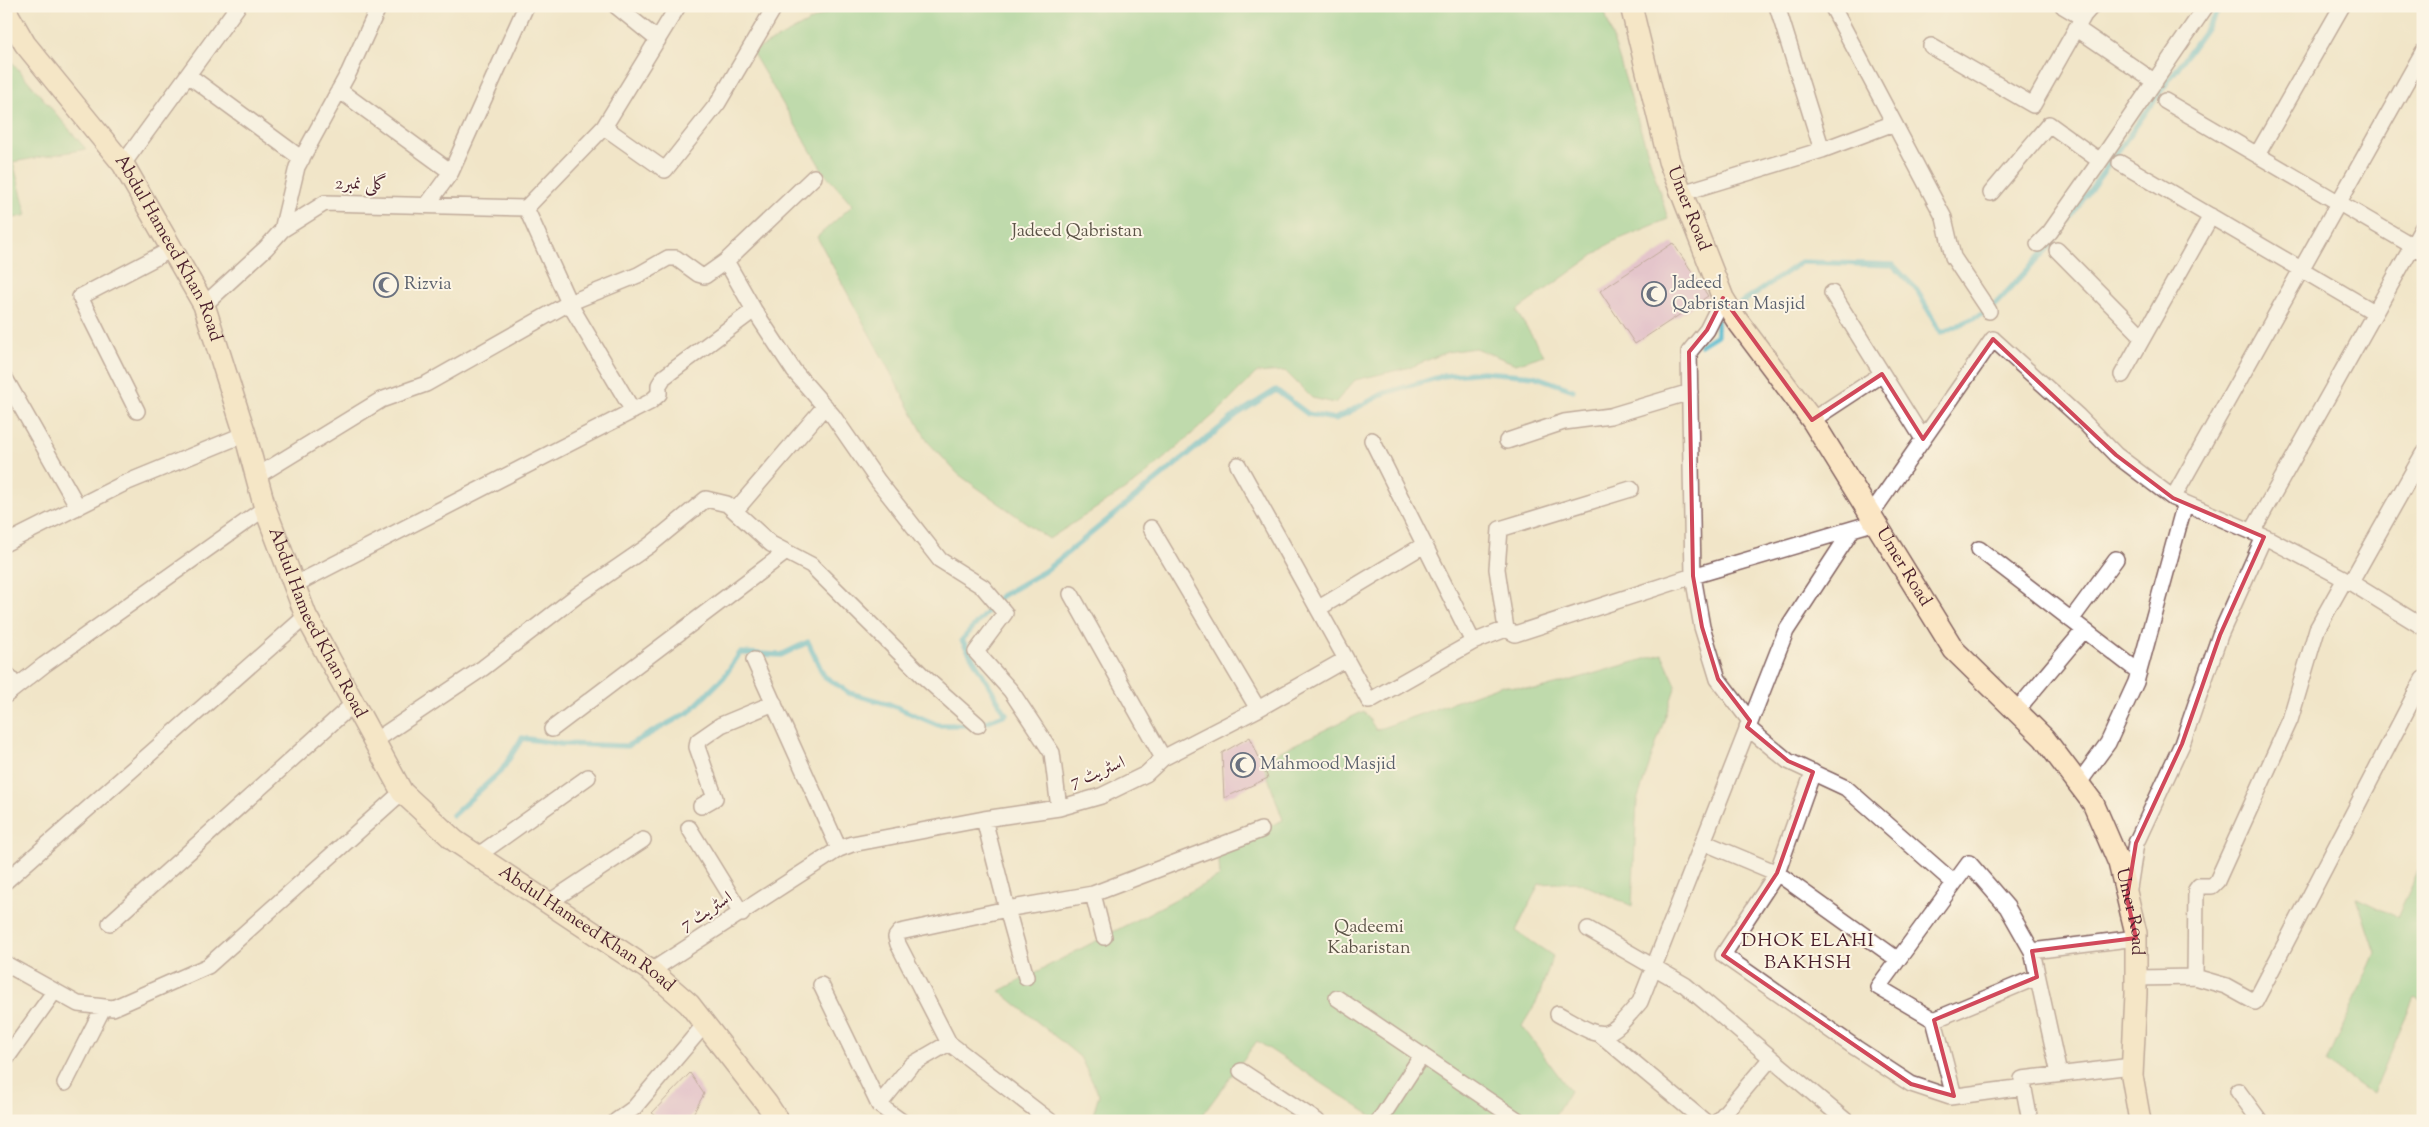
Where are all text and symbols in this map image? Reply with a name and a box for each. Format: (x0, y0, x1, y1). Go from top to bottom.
street label: Abdul Hameed Khan Road (108, 149, 228, 345)
street label: Umer Road (1659, 163, 1716, 255)
street label: گلی نمبر2 (335, 172, 387, 198)
park label: Jadeed Qabristan (1010, 219, 1143, 245)
place label: Jadeed Qabristan Masjid (1671, 271, 1805, 318)
mosque icon: Rizvia (373, 272, 399, 298)
place label: Rizvia (404, 272, 452, 298)
mosque icon: Jadeed Qabristan Masjid (1641, 281, 1667, 307)
street label: Umer Road (1869, 523, 1937, 612)
street label: Abdul Hameed Khan Road (261, 524, 373, 723)
street label: اسٹریٹ 7 (1066, 750, 1130, 796)
mosque icon: Mahmood Masjid (1230, 752, 1256, 778)
place label: Mahmood Masjid (1260, 752, 1396, 778)
street label: Abdul Hameed Khan Road (493, 860, 680, 999)
street label: Umer Road (2108, 865, 2150, 955)
street label: اسٹریٹ 7 (676, 886, 738, 938)
park label: Qadeemi Kabaristan (1327, 915, 1411, 962)
district label: DHOK ELAHI BAKHSH (1741, 928, 1875, 977)

